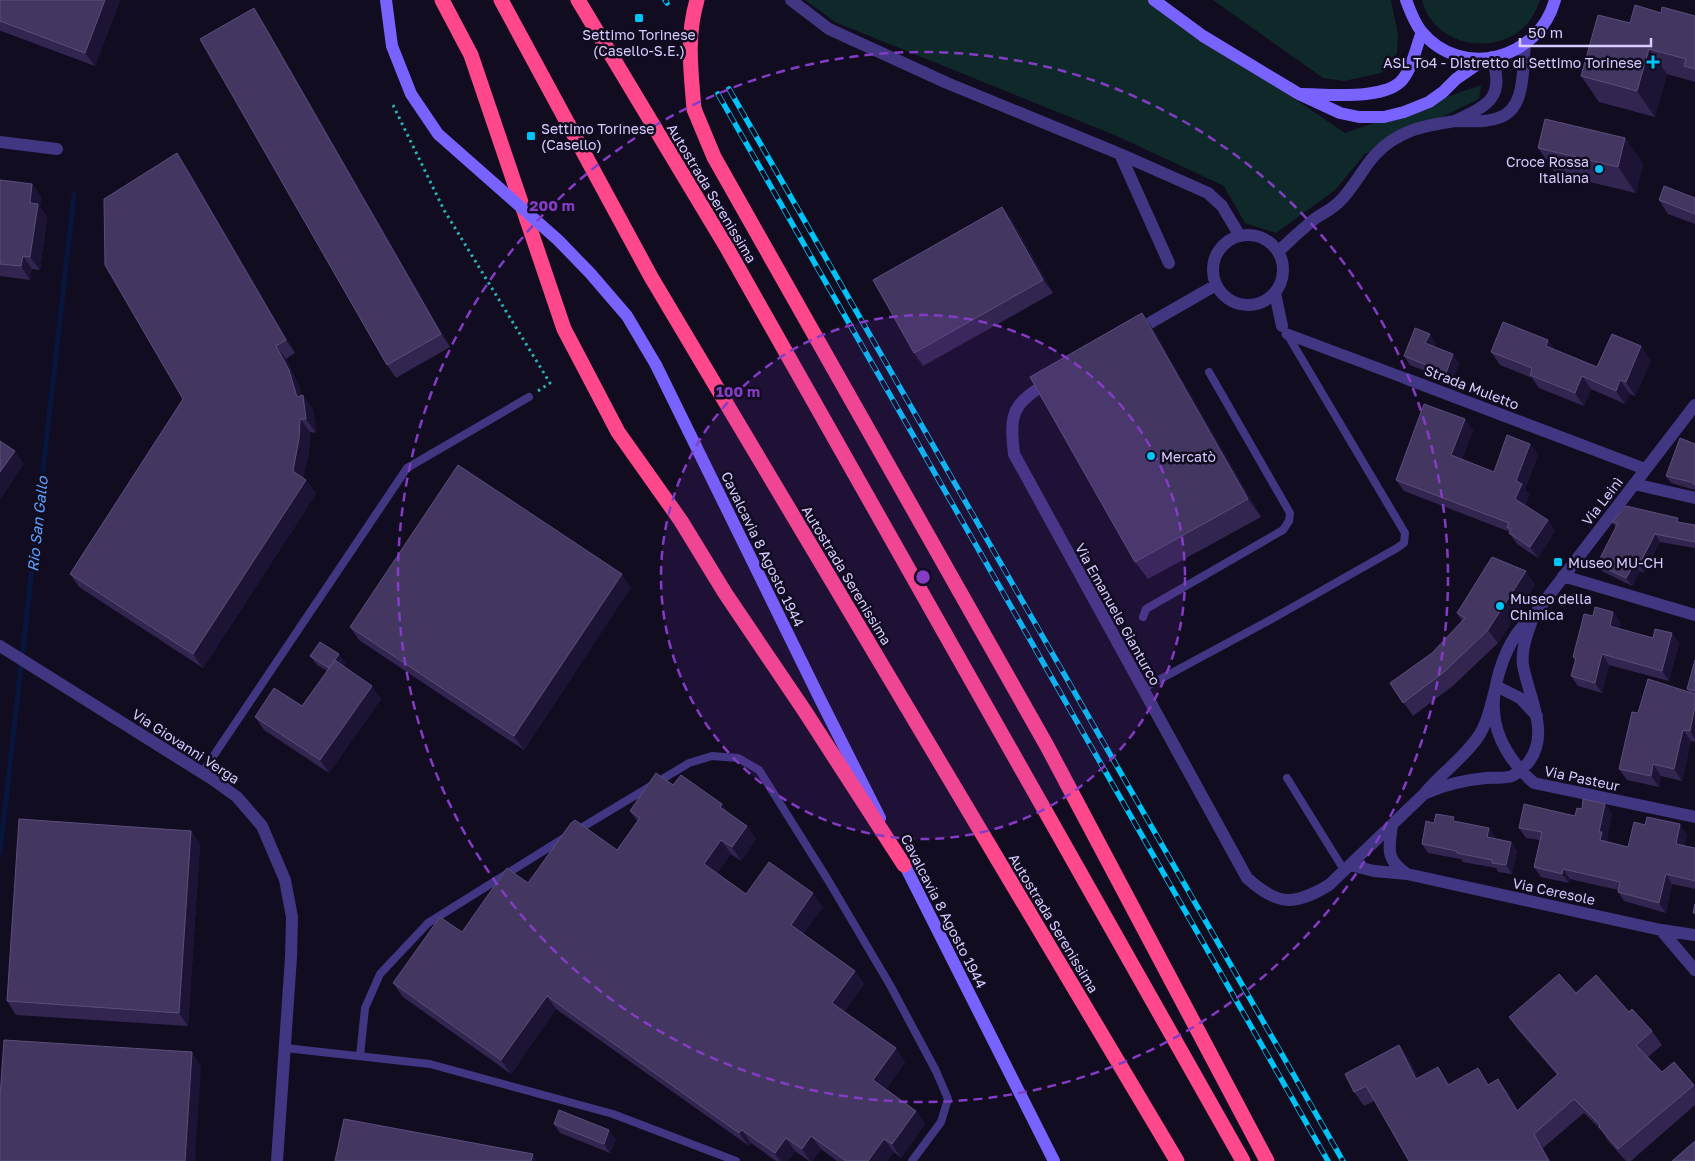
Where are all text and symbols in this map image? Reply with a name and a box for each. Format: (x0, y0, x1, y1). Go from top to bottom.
marker: Settimo Torinese (Casello-S.E.) (633, 12, 645, 24)
scale bar (1520, 15, 1651, 47)
text: 50 m (1528, 23, 1563, 41)
place label: Settimo Torinese (Casello-S.E.) (582, 26, 696, 59)
place label: ASL To4 - Distretto di Settimo Torinese (1383, 54, 1642, 71)
marker: ASL To4 - Distretto di Settimo Torinese (1646, 55, 1660, 69)
place label: Settimo Torinese (Casello) (541, 120, 654, 153)
street label: Autostrada Serenissima (664, 120, 760, 266)
marker: Settimo Torinese (Casello) (525, 130, 537, 142)
place label: Croce Rossa Italiana (1506, 153, 1589, 186)
marker: Croce Rossa Italiana (1593, 163, 1605, 175)
text: 200 m (529, 196, 575, 214)
street label: Strada Muletto (1422, 361, 1522, 413)
text: 100 m (716, 382, 760, 400)
place label: Mercatò (1161, 448, 1216, 465)
marker: Mercatò (1145, 450, 1157, 462)
street label: Cavalcavia 8 Agosto 1944 (718, 469, 808, 629)
street label: Via Leinì (1578, 473, 1626, 529)
water label: Rio San Gallo (23, 475, 51, 572)
street label: Autostrada Serenissima (799, 502, 895, 648)
street label: Via Emanuele Gianturco (1072, 540, 1164, 688)
place label: Museo MU-CH (1568, 554, 1664, 571)
marker: Museo MU-CH (1552, 556, 1564, 568)
centre of rings (914, 568, 932, 586)
place label: Museo della Chimica (1510, 590, 1592, 623)
marker: Museo della Chimica (1494, 600, 1506, 612)
street label: Via Giovanni Verga (129, 705, 243, 787)
street label: Via Pasteur (1543, 762, 1622, 794)
street label: Cavalcavia 8 Agosto 1944 (898, 831, 990, 991)
street label: Autostrada Serenissima (1006, 850, 1102, 996)
street label: Via Ceresole (1511, 874, 1597, 908)

